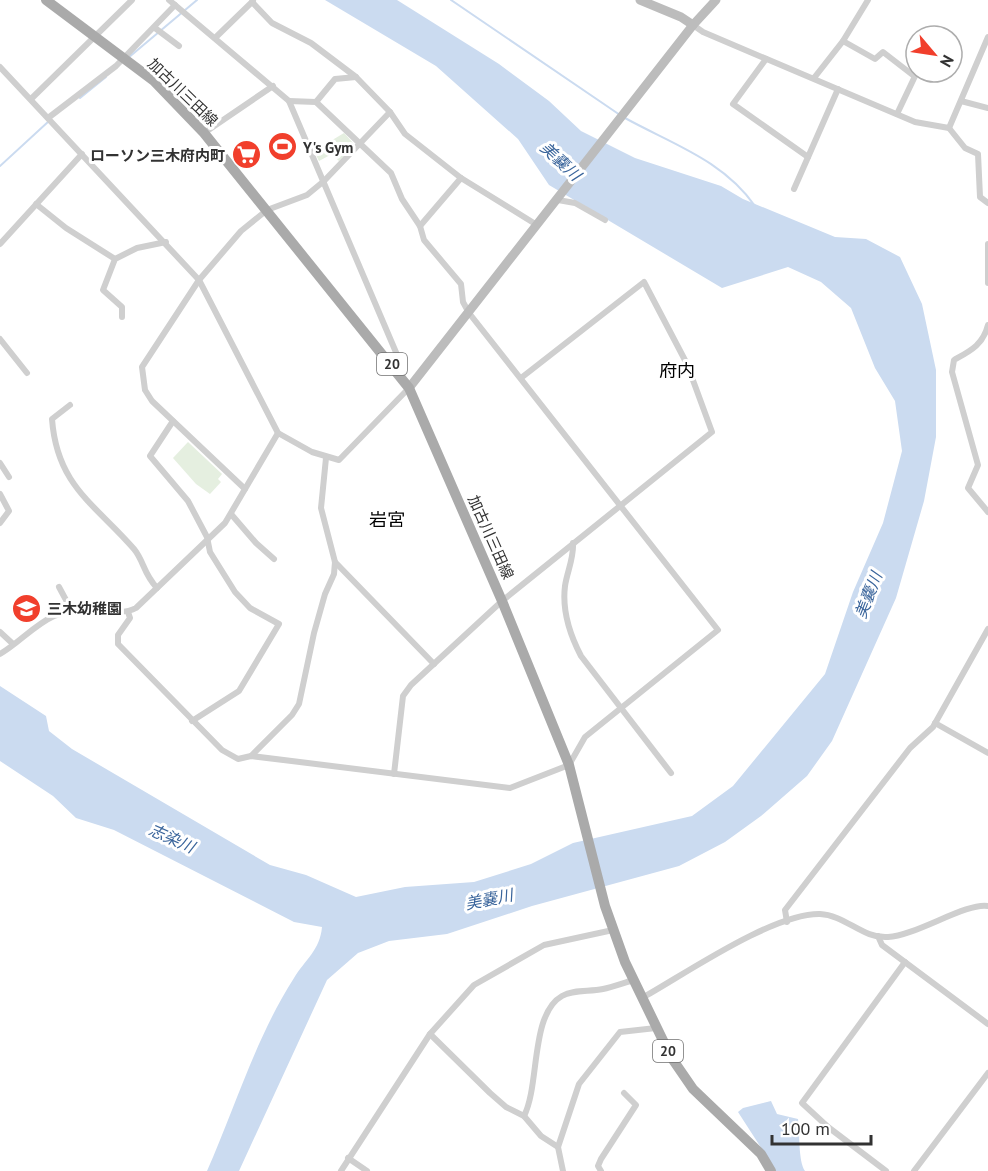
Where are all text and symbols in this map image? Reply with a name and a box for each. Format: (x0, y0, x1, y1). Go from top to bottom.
north arrow (904, 24, 964, 84)
text: N (936, 52, 958, 71)
street label: 加古川三田線 (144, 54, 222, 130)
sports icon: Y's Gym (266, 131, 298, 163)
water label: 美嚢川 (537, 137, 587, 186)
place label: Y's Gym (302, 138, 353, 157)
supermarket icon: ローソン三木府内町 (230, 139, 262, 171)
place label: ローソン三木府内町 (90, 146, 225, 165)
road number: 20 (377, 353, 407, 375)
district label: 府内 (659, 359, 695, 382)
street label: 加古川三田線 (464, 492, 518, 582)
district label: 岩宮 (369, 508, 405, 531)
water label: 美嚢川 (850, 567, 887, 621)
school or university icon: 三木幼稚園 (10, 592, 42, 624)
place label: 三木幼稚園 (47, 599, 122, 618)
water label: 志染川 (146, 819, 200, 858)
water label: 美嚢川 (464, 884, 516, 913)
road number: 20 (653, 1040, 683, 1062)
scale bar (772, 1108, 871, 1146)
text: 100 m (781, 1117, 830, 1140)

